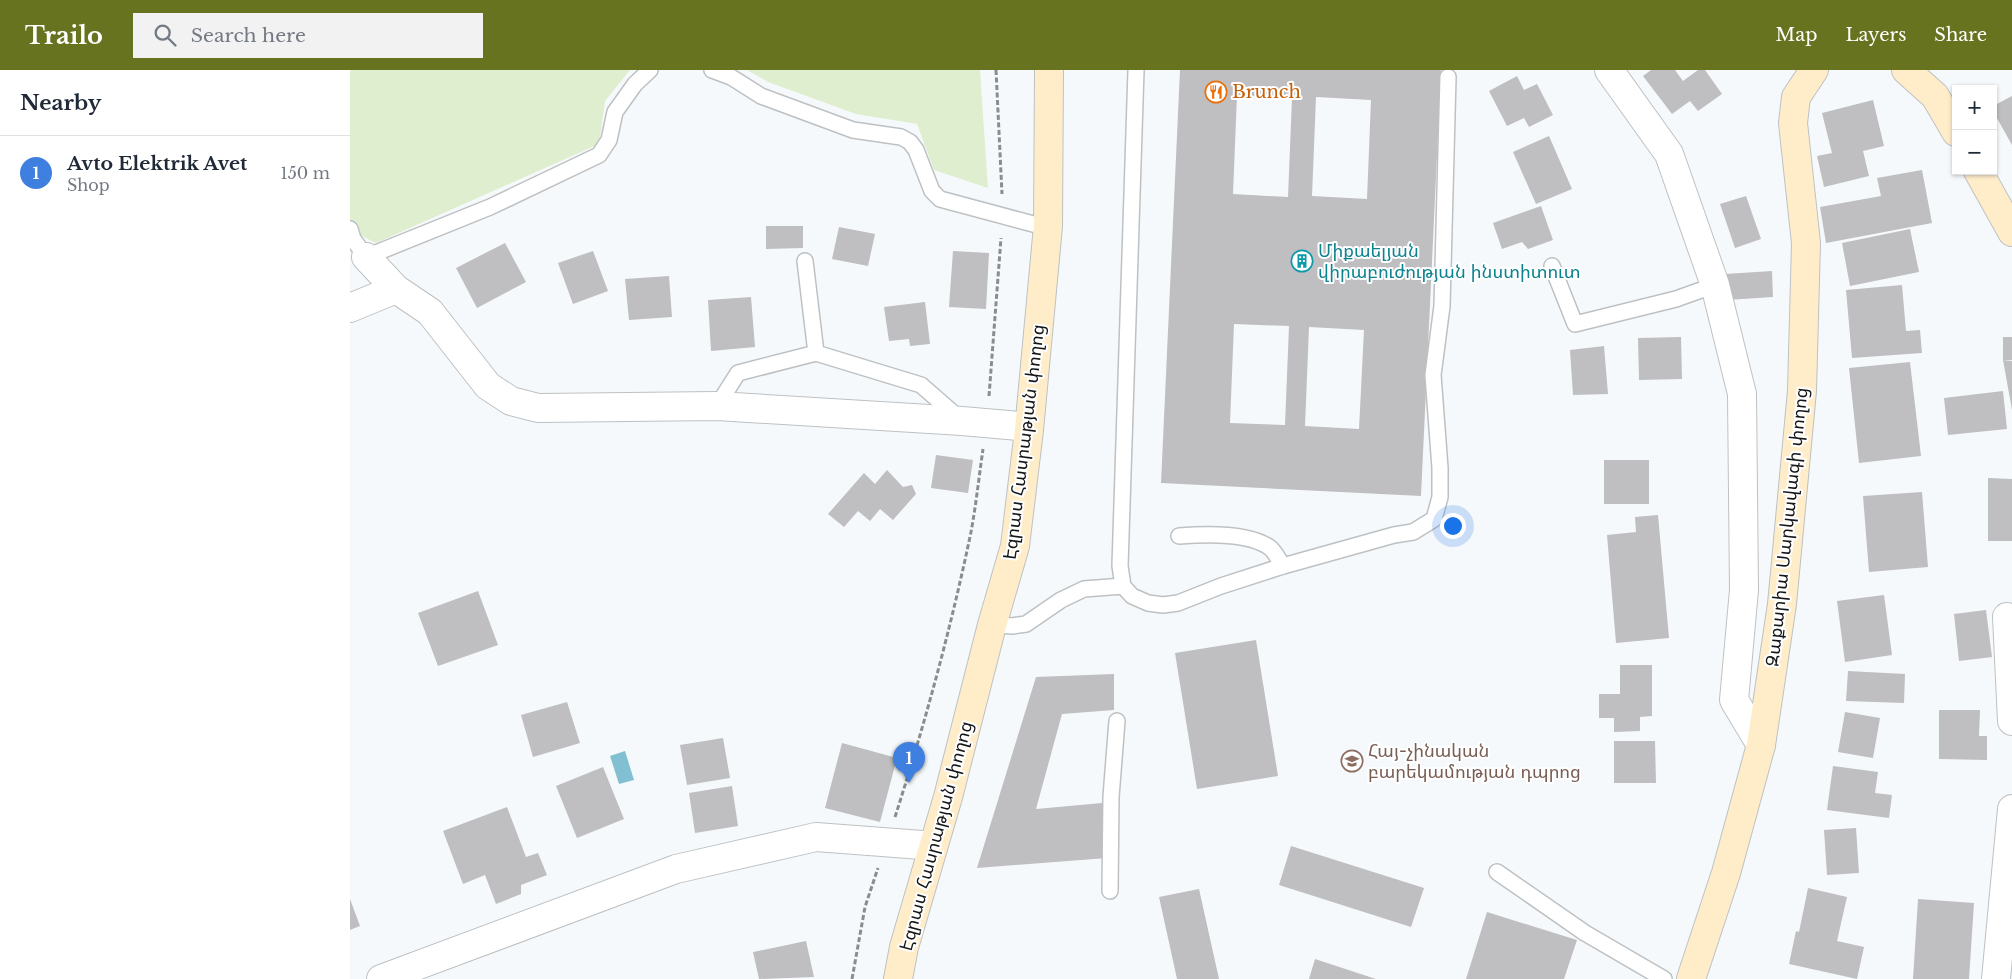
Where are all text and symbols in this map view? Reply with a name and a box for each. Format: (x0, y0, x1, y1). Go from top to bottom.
search box (133, 13, 483, 58)
text: Trailo (25, 21, 103, 50)
icon: search (151, 21, 179, 49)
text: Search here (191, 24, 306, 47)
text: Map (1776, 24, 1817, 46)
text: Layers (1845, 24, 1906, 46)
text: Share (1934, 24, 1987, 46)
restaurant icon: Brunch (1204, 80, 1228, 104)
place label: Brunch (1232, 81, 1301, 103)
map controls (1952, 85, 1997, 175)
button: + (1952, 85, 1997, 130)
text: Nearby (20, 90, 101, 116)
button: − (1952, 130, 1997, 175)
text: Avto Elektrik Avet (67, 152, 247, 175)
text: 1 (33, 163, 39, 183)
text: 150 m (281, 163, 330, 183)
text: Shop (67, 175, 110, 195)
place label: Միքաելյան վիրաբուժության ինստիտուտ (1318, 240, 1580, 283)
building icon: Միքաելյան վիրաբուժության ինստիտուտ (1290, 249, 1314, 273)
street label: Էզրաս Հասրաթյան փողոց (999, 323, 1049, 561)
street label: Զաքարիա Սարկավագի փողոց (1761, 386, 1813, 668)
your location (1440, 513, 1466, 539)
street label: Էզրաս Հասրաթյան փողոց (895, 719, 977, 953)
place label: Հայ-չինական բարեկամության դպրոց (1368, 740, 1581, 783)
pin: 1 (893, 742, 925, 783)
school or university icon: Հայ-չինական բարեկամության դպրոց (1340, 749, 1364, 773)

